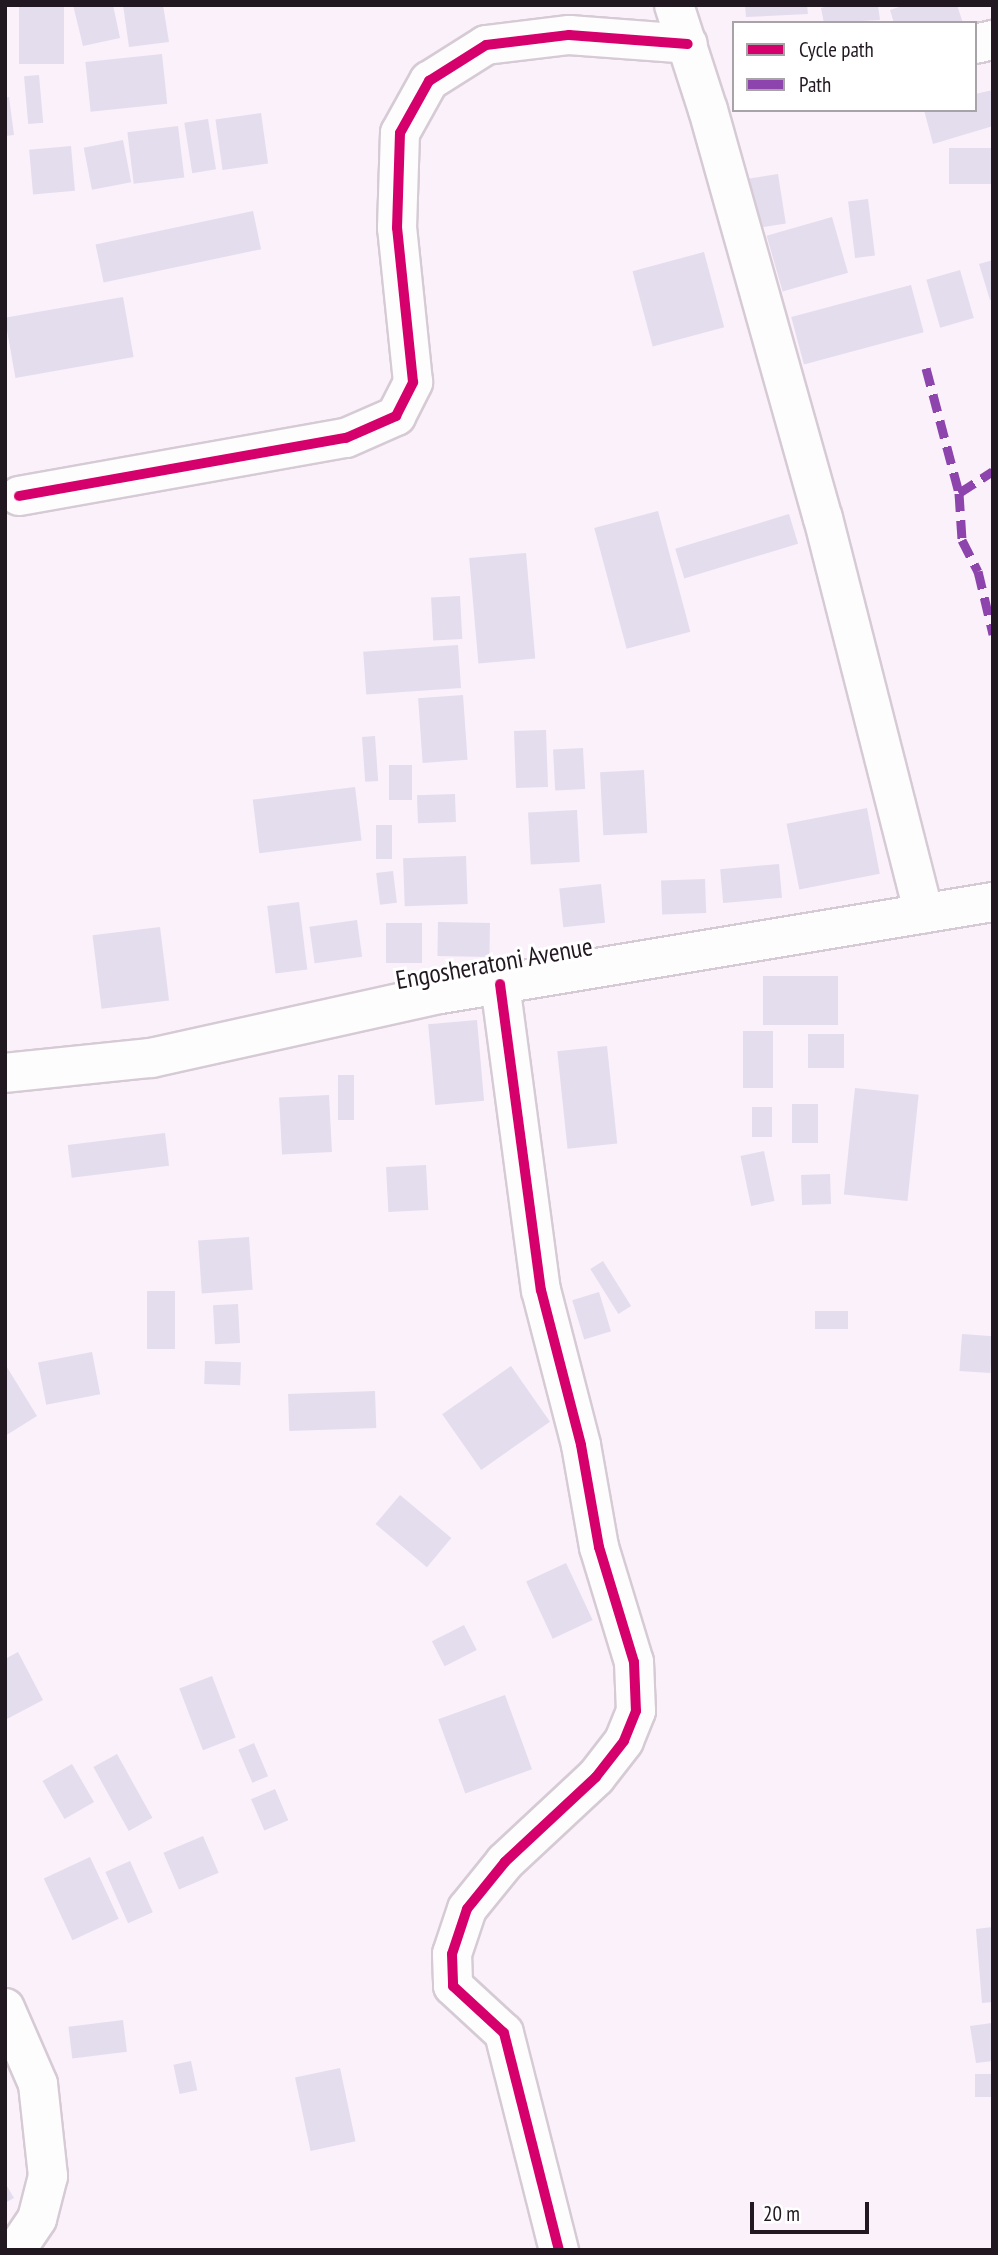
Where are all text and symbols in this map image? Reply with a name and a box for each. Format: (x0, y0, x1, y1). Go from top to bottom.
legend (732, 21, 977, 112)
text: Cycle path (799, 36, 874, 63)
text: Path (799, 71, 831, 98)
street label: Engosheratoni Avenue (393, 930, 595, 996)
scale bar (753, 2188, 872, 2232)
text: 20 m (763, 2200, 800, 2227)

